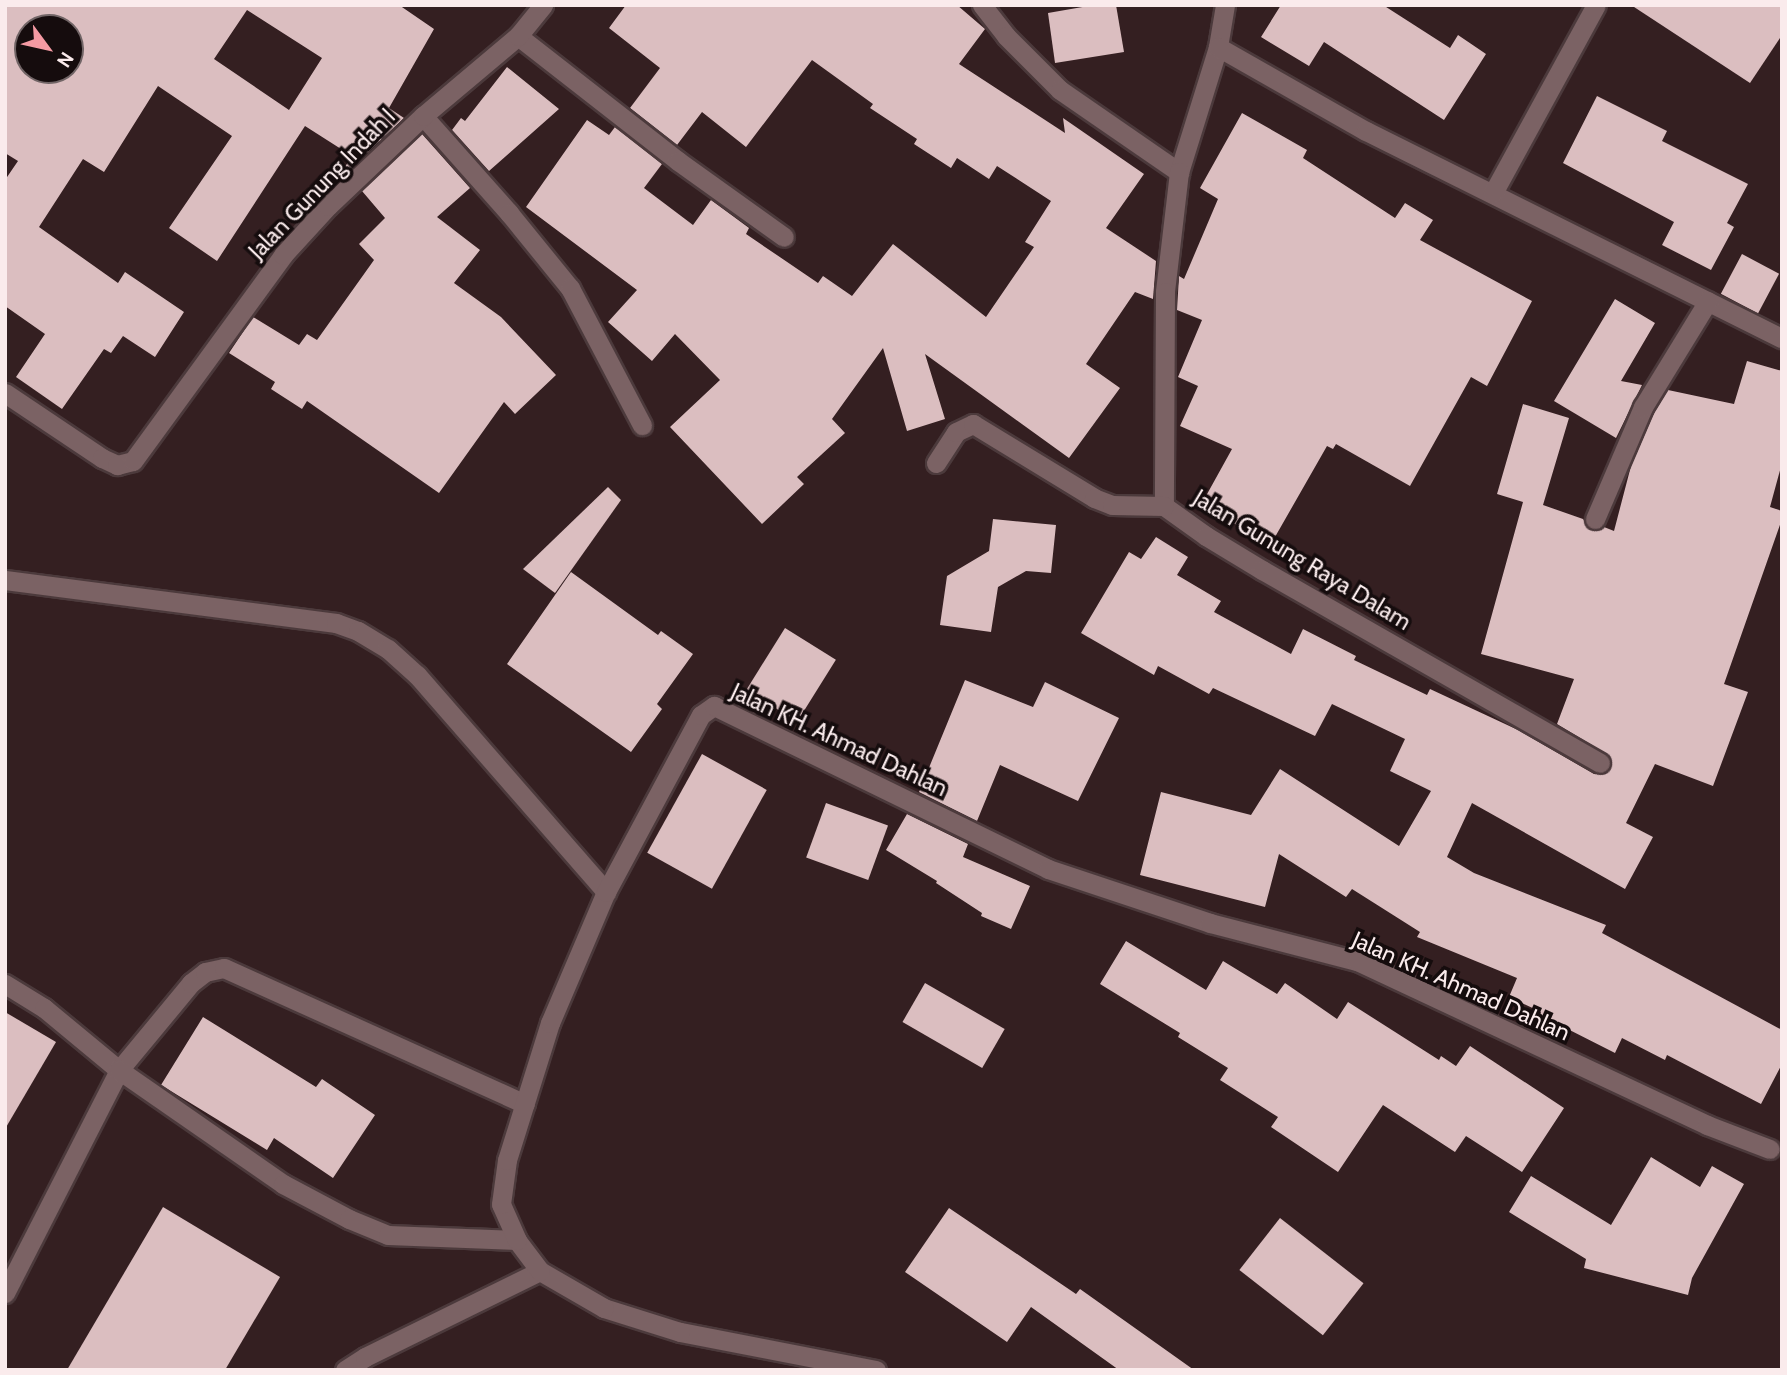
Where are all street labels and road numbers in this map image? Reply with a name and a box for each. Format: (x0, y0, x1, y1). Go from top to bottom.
street label: Jalan Gunung Indah I (243, 103, 401, 265)
street label: Jalan Gunung Raya Dalam (1188, 484, 1416, 636)
street label: Jalan KH. Ahmad Dahlan (726, 678, 952, 802)
street label: Jalan KH. Ahmad Dahlan (1348, 925, 1574, 1047)

